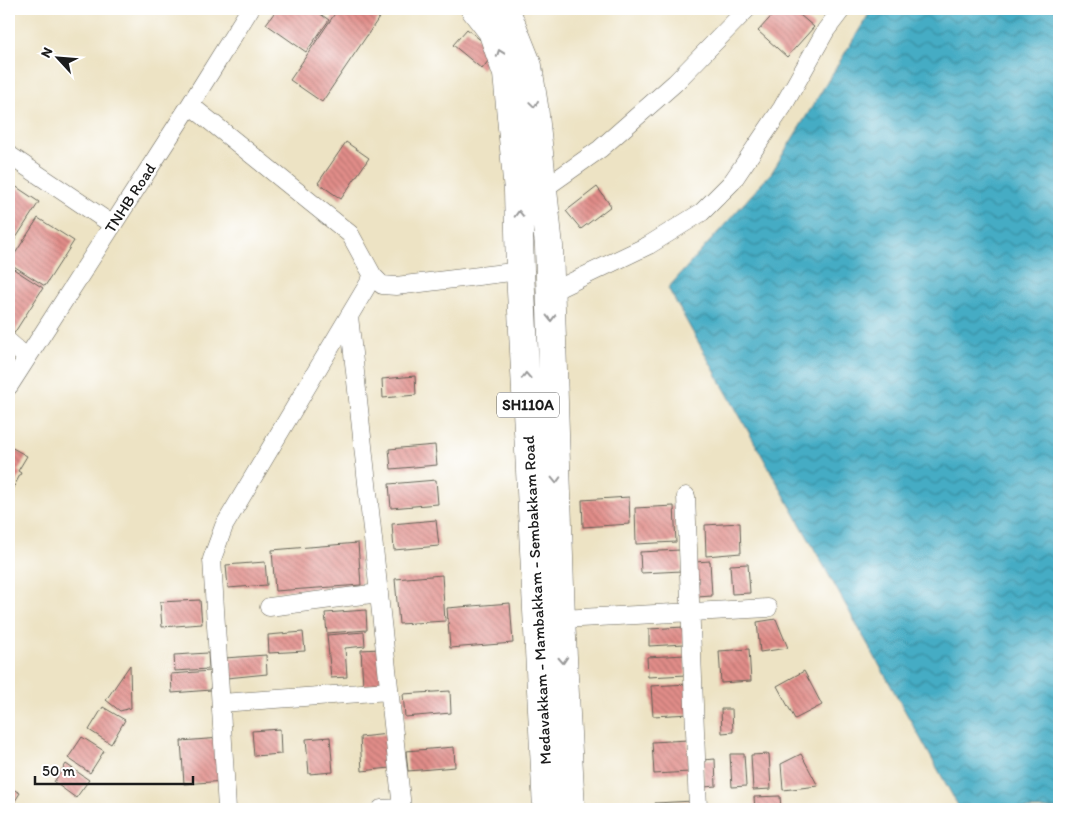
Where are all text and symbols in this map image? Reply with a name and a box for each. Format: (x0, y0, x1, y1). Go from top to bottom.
north arrow (32, 32, 82, 82)
text: N (37, 45, 56, 60)
one-way arrow (496, 49, 506, 58)
one-way arrow (528, 100, 539, 108)
street label: TNHB Road (100, 159, 160, 237)
one-way arrow (514, 209, 524, 217)
one-way arrow (546, 314, 557, 322)
one-way arrow (521, 372, 532, 380)
road number: SH110A (497, 392, 559, 418)
street label: Medavakkam - Mambakkam - Sembakkam Road (519, 435, 555, 765)
one-way arrow (551, 477, 562, 485)
one-way arrow (558, 657, 569, 665)
scale bar (35, 753, 192, 785)
text: 50 m (42, 762, 75, 780)

